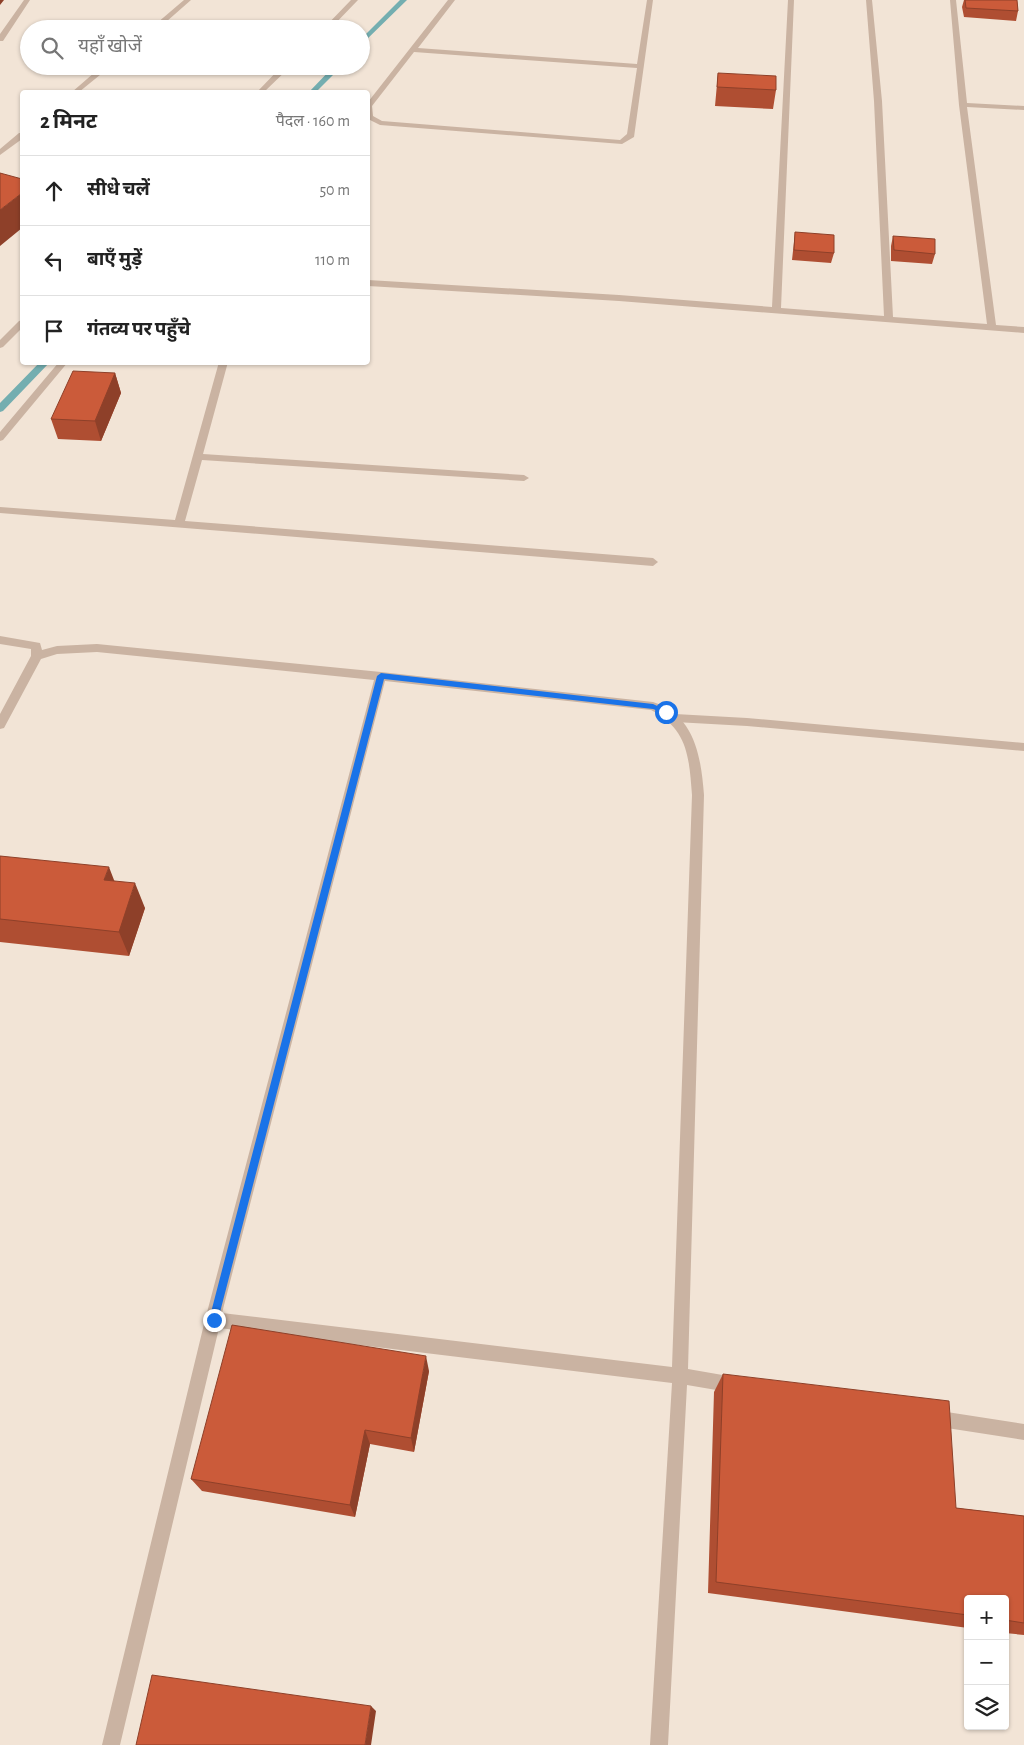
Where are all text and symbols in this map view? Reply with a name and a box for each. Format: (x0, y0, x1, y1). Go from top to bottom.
search box (20, 20, 370, 75)
icon: search (38, 34, 66, 62)
text: यहाँ खोजें (78, 37, 142, 56)
text: 2 मिनट (40, 111, 97, 132)
text: पैदल · 160 m (276, 113, 350, 129)
icon: ahead (40, 177, 68, 205)
text: सीधे चलें (87, 180, 150, 199)
text: 50 m (319, 182, 350, 198)
icon: left (40, 247, 68, 275)
text: बाएँ मुड़ें (87, 250, 142, 269)
text: 110 m (315, 252, 350, 268)
icon: arrive (40, 317, 68, 345)
text: गंतव्य पर पहुँचे (87, 320, 190, 339)
route start (655, 701, 678, 724)
route end (203, 1309, 226, 1332)
map controls (964, 1595, 1009, 1730)
button: + (964, 1595, 1009, 1640)
button: − (964, 1640, 1009, 1685)
button: layers (964, 1685, 1009, 1730)

